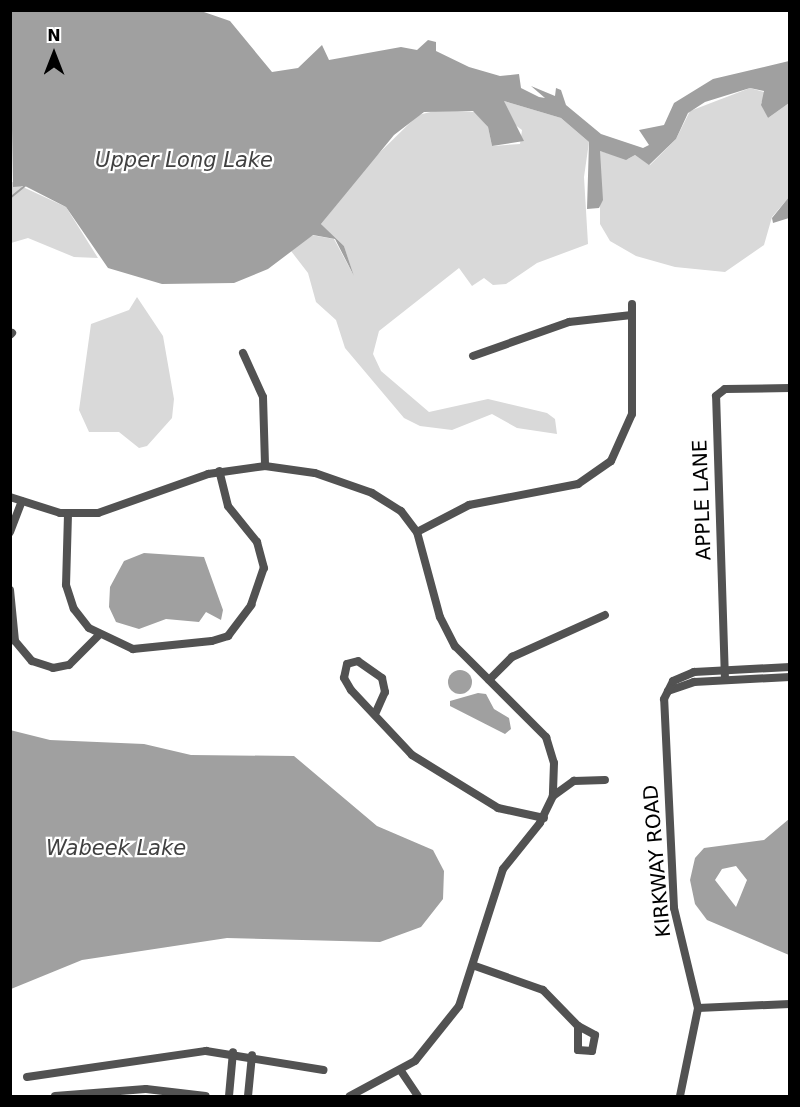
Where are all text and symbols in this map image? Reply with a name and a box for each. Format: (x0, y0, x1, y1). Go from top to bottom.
north arrow (24, 24, 84, 84)
text: N (47, 26, 61, 45)
water label: Upper Long Lake (95, 147, 273, 173)
street label: APPLE LANE (688, 439, 716, 561)
street label: KIRKWAY ROAD (638, 784, 676, 938)
water label: Wabeek Lake (46, 835, 186, 861)

